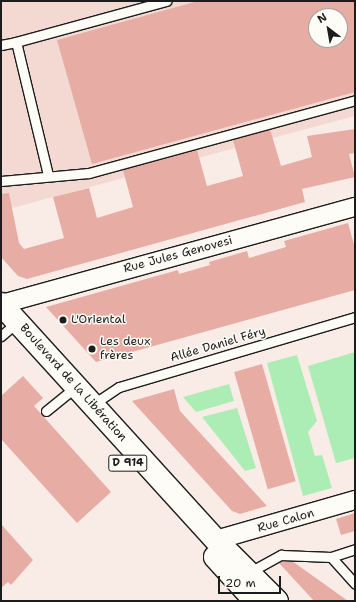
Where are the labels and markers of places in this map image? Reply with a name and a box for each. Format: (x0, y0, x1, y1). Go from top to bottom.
place label: L'Oriental (71, 313, 126, 327)
marker: L'Oriental (58, 315, 68, 325)
place label: Les deux frères (100, 335, 150, 363)
marker: Les deux frères (87, 344, 97, 354)

